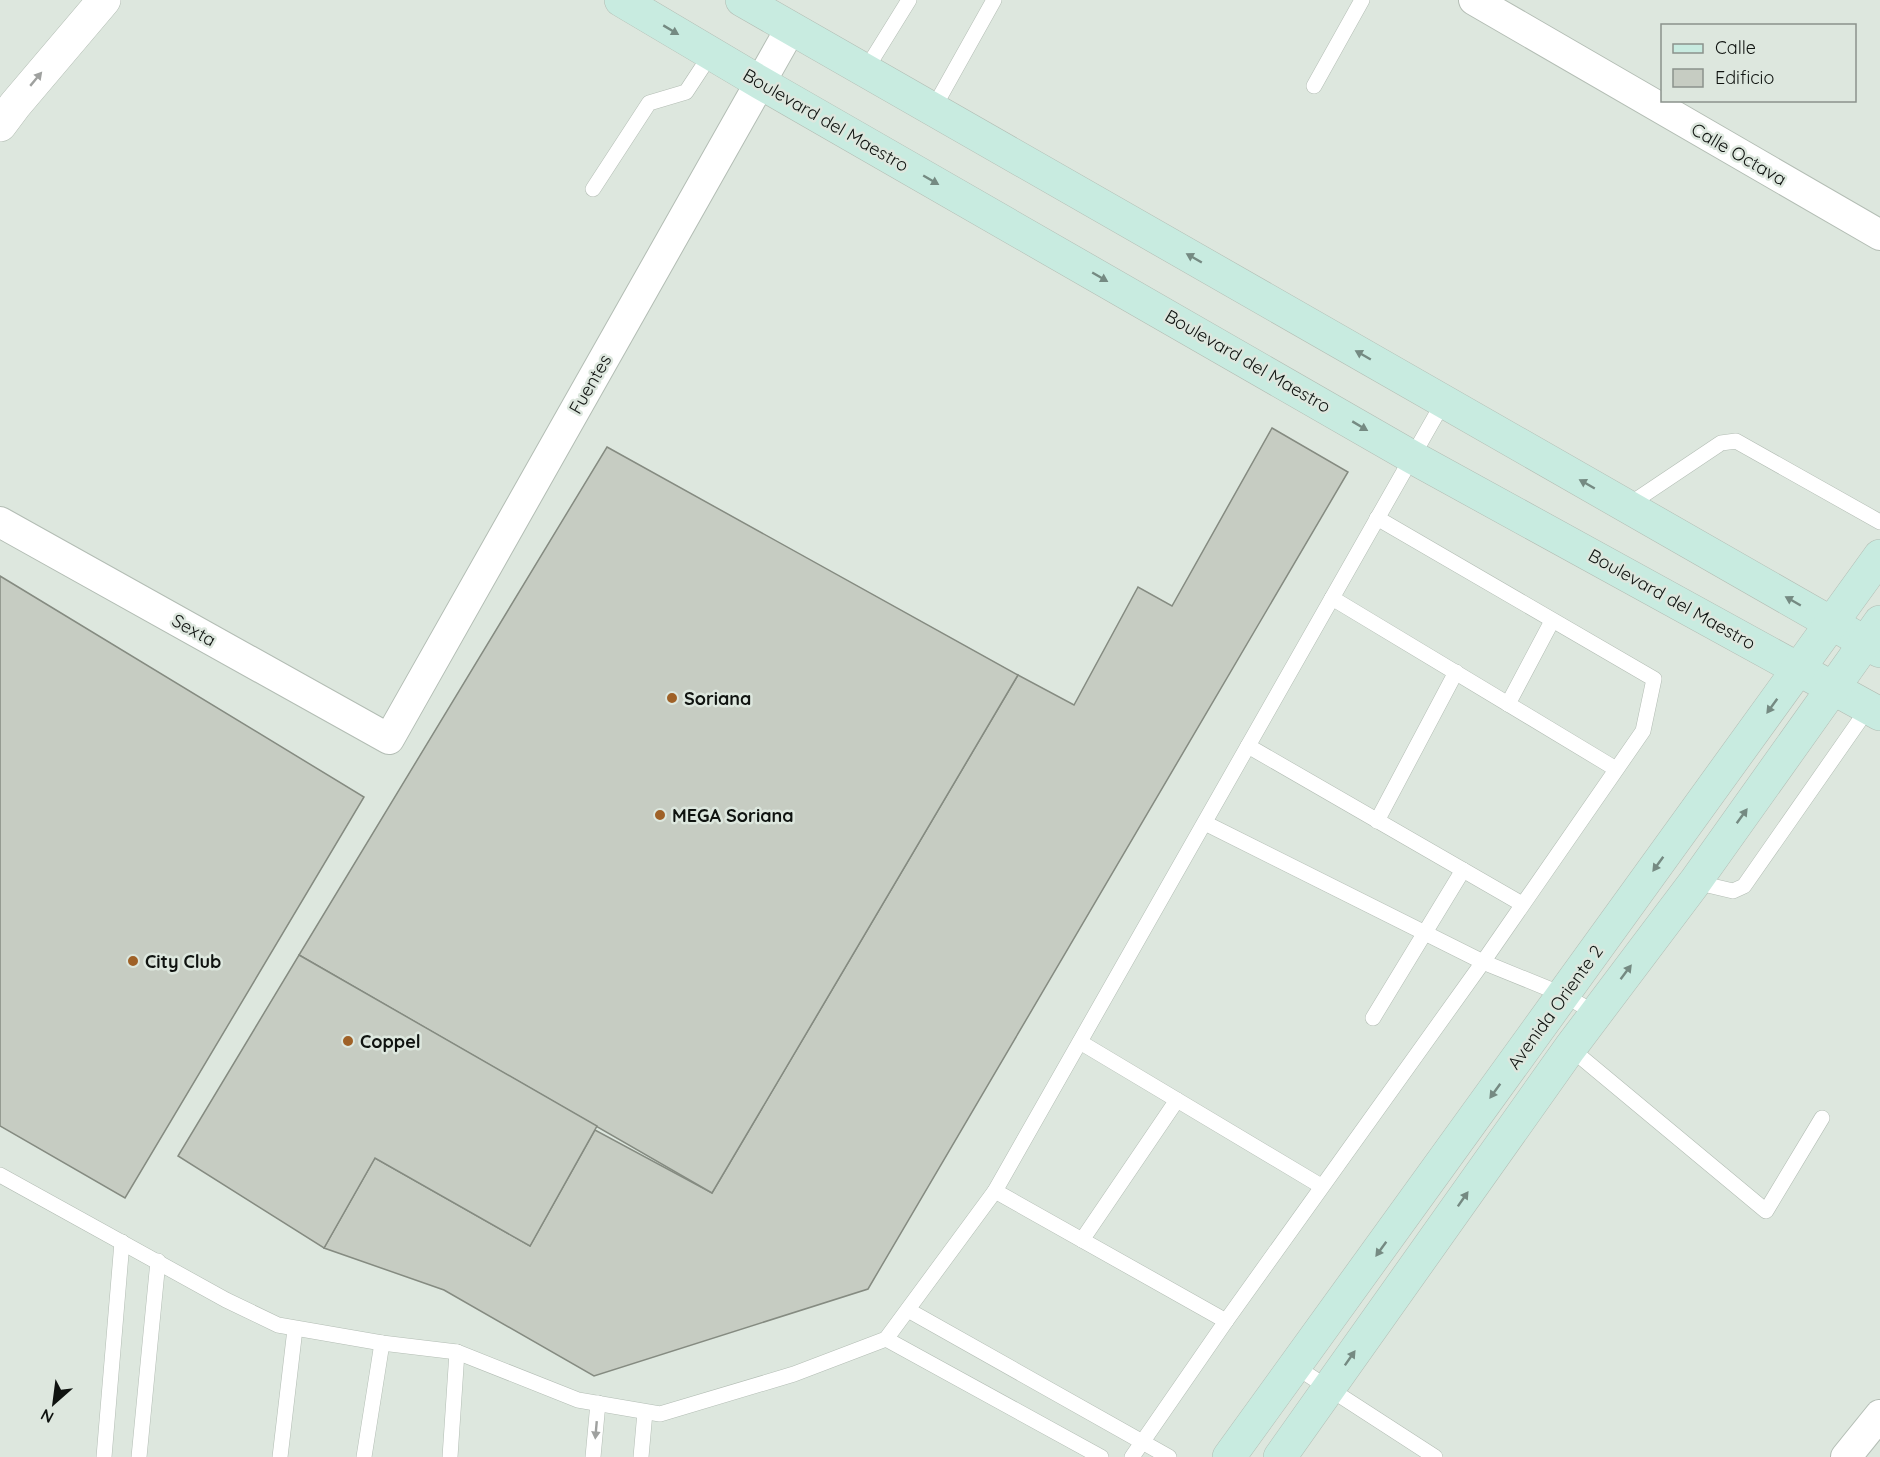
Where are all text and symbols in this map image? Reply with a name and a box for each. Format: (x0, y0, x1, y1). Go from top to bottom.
legend (1661, 24, 1856, 102)
one-way arrow (663, 25, 680, 35)
text: Calle (1715, 36, 1756, 59)
street label: Boulevard del Maestro (739, 63, 913, 177)
text: Edificio (1715, 66, 1774, 89)
one-way arrow (30, 71, 43, 87)
street label: Calle Octava (1687, 117, 1791, 191)
one-way arrow (922, 175, 939, 185)
one-way arrow (1186, 253, 1202, 264)
one-way arrow (1092, 272, 1109, 282)
street label: Boulevard del Maestro (1161, 304, 1335, 418)
street label: Fuentes (564, 350, 616, 418)
one-way arrow (1355, 350, 1371, 361)
one-way arrow (1352, 421, 1368, 432)
one-way arrow (1579, 478, 1595, 489)
street label: Boulevard del Maestro (1584, 543, 1760, 655)
one-way arrow (1784, 596, 1801, 606)
street label: Sexta (168, 609, 220, 651)
place label: Soriana (684, 687, 751, 710)
marker: Soriana (665, 691, 679, 705)
one-way arrow (1766, 697, 1778, 713)
place label: MEGA Soriana (672, 804, 793, 827)
marker: MEGA Soriana (653, 808, 667, 822)
one-way arrow (1736, 808, 1748, 823)
one-way arrow (1652, 856, 1664, 872)
street label: Avenida Oriente 2 (1502, 940, 1608, 1074)
place label: City Club (145, 950, 221, 973)
marker: City Club (126, 954, 140, 968)
one-way arrow (1620, 965, 1632, 980)
place label: Coppel (360, 1030, 421, 1053)
marker: Coppel (341, 1034, 355, 1048)
one-way arrow (1489, 1082, 1501, 1098)
one-way arrow (1457, 1191, 1469, 1207)
one-way arrow (1375, 1240, 1387, 1256)
one-way arrow (1344, 1350, 1356, 1366)
north arrow (24, 1373, 84, 1433)
text: N (37, 1405, 57, 1428)
one-way arrow (591, 1421, 601, 1440)

